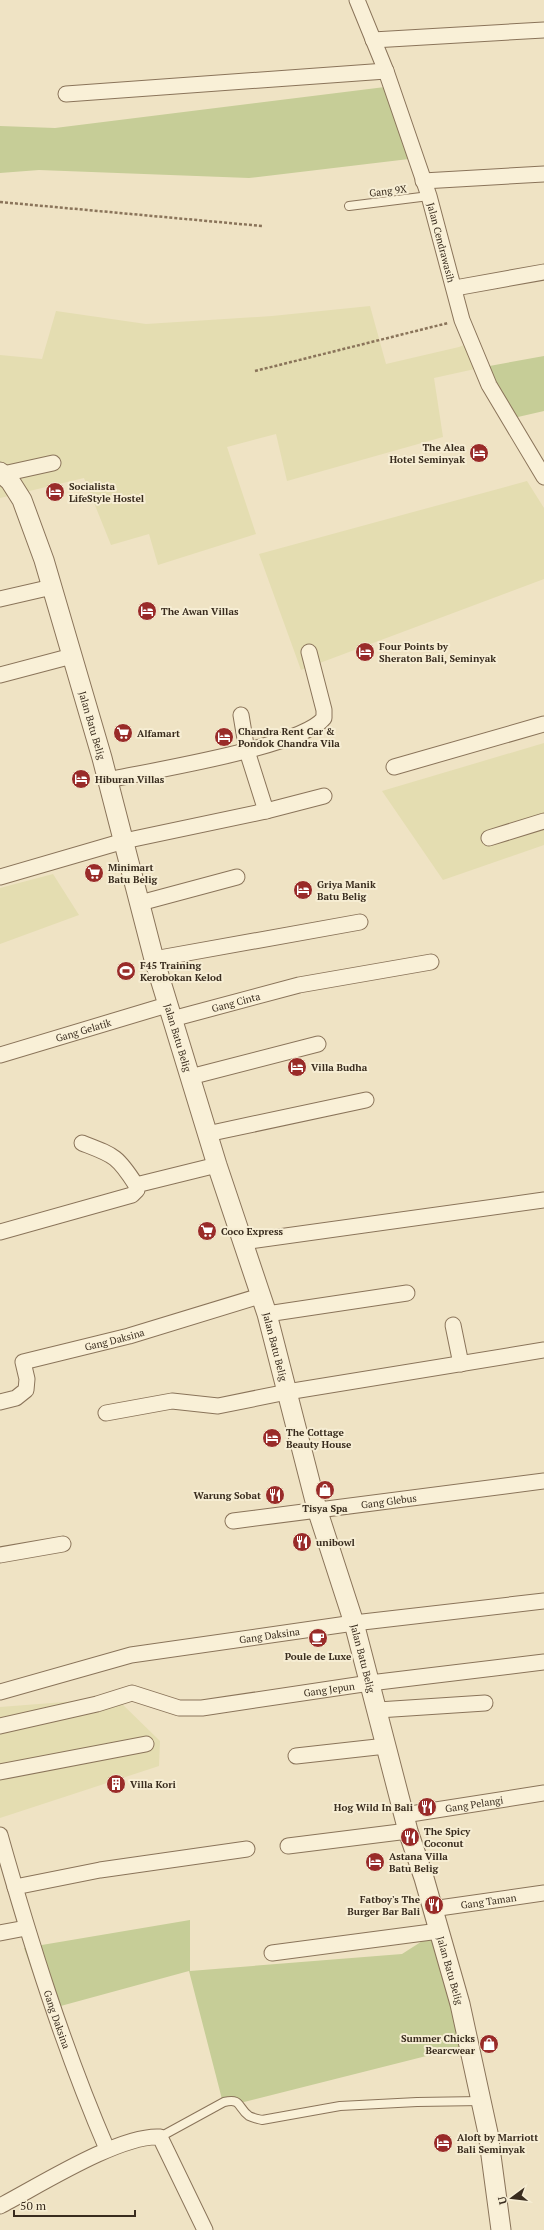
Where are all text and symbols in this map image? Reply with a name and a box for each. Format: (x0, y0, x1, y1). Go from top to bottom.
street label: Gang 9X (369, 182, 408, 200)
street label: Jalan Cendrawasih (425, 201, 458, 284)
place label: The Alea Hotel Seminyak (389, 441, 465, 466)
hotel icon: The Alea Hotel Seminyak (468, 442, 490, 464)
place label: Socialista LifeStyle Hostel (69, 480, 145, 505)
hotel icon: Socialista LifeStyle Hostel (44, 481, 66, 503)
hotel icon: The Awan Villas (136, 600, 158, 622)
place label: The Awan Villas (161, 605, 239, 618)
place label: Four Points by Sheraton Bali, Seminyak (379, 640, 496, 665)
hotel icon: Four Points by Sheraton Bali, Seminyak (354, 641, 376, 663)
street label: Jalan Batu Belig (76, 690, 109, 762)
supermarket icon: Alfamart (112, 722, 134, 744)
place label: Chandra Rent Car & Pondok Chandra Vila (238, 725, 340, 750)
hotel icon: Chandra Rent Car & Pondok Chandra Vila (213, 726, 235, 748)
place label: Alfamart (137, 727, 180, 740)
hotel icon: Hiburan Villas (70, 768, 92, 790)
place label: Hiburan Villas (95, 773, 165, 786)
place label: Minimart Batu Belig (108, 861, 157, 886)
supermarket icon: Minimart Batu Belig (83, 862, 105, 884)
place label: Griya Manik Batu Belig (317, 878, 376, 903)
hotel icon: Griya Manik Batu Belig (292, 879, 314, 901)
place label: F45 Training Kerobokan Kelod (140, 959, 222, 984)
sports icon: F45 Training Kerobokan Kelod (115, 960, 137, 982)
street label: Gang Cinta (210, 989, 261, 1015)
street label: Jalan Batu Belig (162, 1002, 195, 1074)
street label: Gang Gelatik (54, 1015, 114, 1045)
hotel icon: Villa Budha (286, 1056, 308, 1078)
place label: Villa Budha (311, 1061, 368, 1074)
supermarket icon: Coco Express (196, 1220, 218, 1242)
place label: Coco Express (221, 1225, 284, 1238)
street label: Jalan Batu Belig (260, 1311, 291, 1383)
street label: Gang Daksina (83, 1325, 146, 1353)
place label: The Cottage Beauty House (286, 1426, 352, 1451)
hotel icon: The Cottage Beauty House (261, 1427, 283, 1449)
shop icon: Tisya Spa (314, 1479, 336, 1501)
restaurant icon: Warung Sobat (264, 1484, 286, 1506)
place label: Warung Sobat (194, 1489, 261, 1502)
street label: Gang Glebus (360, 1491, 417, 1511)
place label: Tisya Spa (302, 1502, 348, 1515)
restaurant icon: unibowl (291, 1531, 313, 1553)
place label: unibowl (316, 1536, 356, 1549)
street label: Jalan Batu Belig (348, 1623, 379, 1695)
street label: Gang Daksina (238, 1624, 301, 1646)
cafe icon: Poule de Luxe (307, 1627, 329, 1649)
place label: Poule de Luxe (285, 1650, 352, 1663)
street label: Gang Jepun (303, 1679, 356, 1699)
building icon: Villa Kori (105, 1773, 127, 1795)
place label: Villa Kori (130, 1778, 176, 1791)
street label: Gang Pelangi (444, 1793, 504, 1815)
restaurant icon: Hog Wild In Bali (416, 1796, 438, 1818)
place label: Hog Wild In Bali (334, 1801, 414, 1814)
place label: The Spicy Coconut (424, 1825, 471, 1850)
restaurant icon: The Spicy Coconut (399, 1826, 421, 1848)
place label: Astana Villa Batu Belig (389, 1850, 448, 1875)
hotel icon: Astana Villa Batu Belig (364, 1851, 386, 1873)
street label: Gang Taman (460, 1891, 517, 1911)
place label: Fatboy's The Burger Bar Bali (347, 1893, 421, 1918)
restaurant icon: Fatboy's The Burger Bar Bali (423, 1894, 445, 1916)
street label: Jalan Batu Belig (434, 1935, 467, 2007)
street label: Gang Daksina (41, 1988, 73, 2050)
place label: Summer Chicks Bearcwear (401, 2032, 476, 2057)
shop icon: Summer Chicks Bearcwear (478, 2033, 500, 2055)
place label: Aloft by Marriott Bali Seminyak (457, 2131, 538, 2156)
hotel icon: Aloft by Marriott Bali Seminyak (432, 2132, 454, 2154)
north arrow (492, 2178, 532, 2218)
scale bar (14, 2192, 135, 2218)
text: U (495, 2195, 510, 2206)
text: 50 m (20, 2198, 47, 2213)

